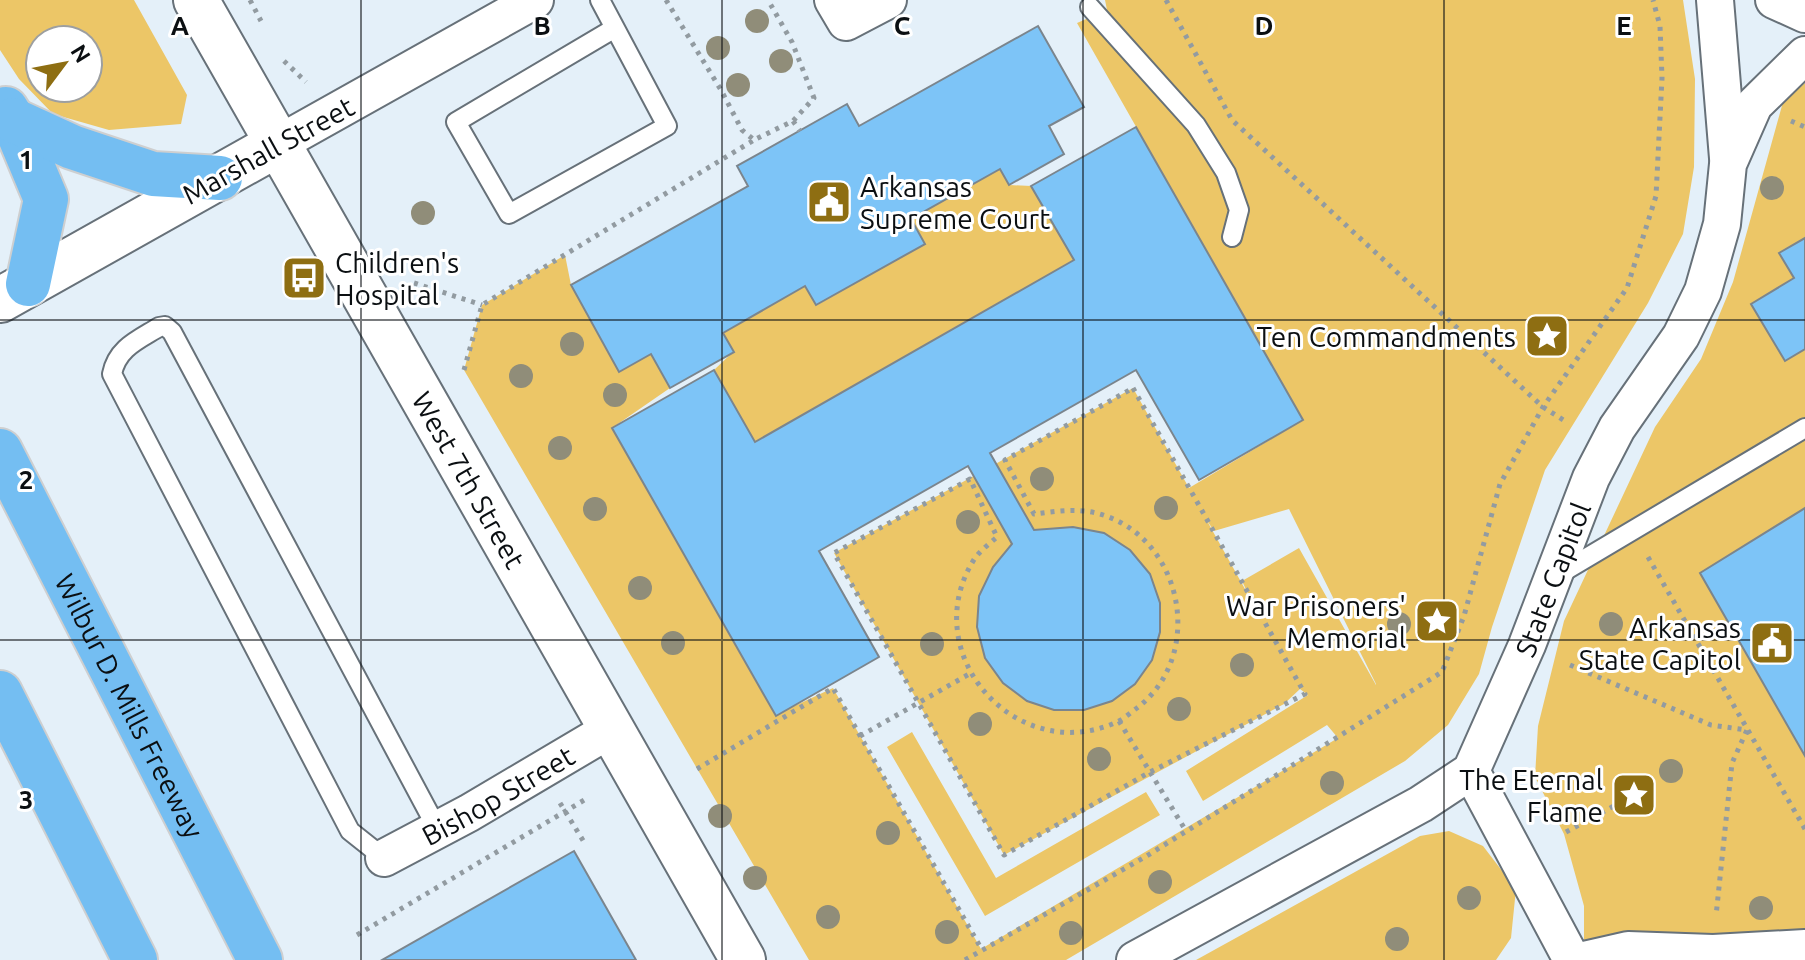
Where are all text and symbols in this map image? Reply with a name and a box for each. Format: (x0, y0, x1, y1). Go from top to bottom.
text: A (171, 11, 190, 40)
text: B (533, 11, 551, 40)
text: C (894, 11, 911, 40)
text: D (1255, 11, 1273, 40)
text: E (1616, 11, 1632, 40)
north arrow (24, 24, 104, 104)
text: N (66, 40, 96, 67)
street label: Marshall Street (177, 90, 359, 210)
text: 1 (19, 145, 33, 174)
place label: Arkansas Supreme Court (860, 171, 1050, 234)
public building icon: Arkansas Supreme Court (805, 178, 853, 226)
place label: Children's Hospital (335, 247, 459, 310)
bus stop icon: Children's Hospital (280, 254, 328, 302)
place icon: Ten Commandments (1523, 312, 1571, 360)
place label: Ten Commandments (1257, 321, 1516, 352)
street label: West 7th Street (407, 386, 532, 573)
text: 2 (19, 465, 33, 494)
street label: State Capitol (1508, 498, 1596, 661)
street label: Wilbur D. Mills Freeway (50, 569, 210, 843)
place label: War Prisoners' Memorial (1226, 590, 1406, 653)
place icon: War Prisoners' Memorial (1413, 597, 1461, 645)
place label: Arkansas State Capitol (1579, 612, 1741, 675)
public building icon: Arkansas State Capitol (1748, 619, 1796, 667)
street label: Bishop Street (416, 739, 579, 851)
place label: The Eternal Flame (1459, 764, 1603, 827)
place icon: The Eternal Flame (1610, 771, 1658, 819)
text: 3 (19, 785, 33, 814)

